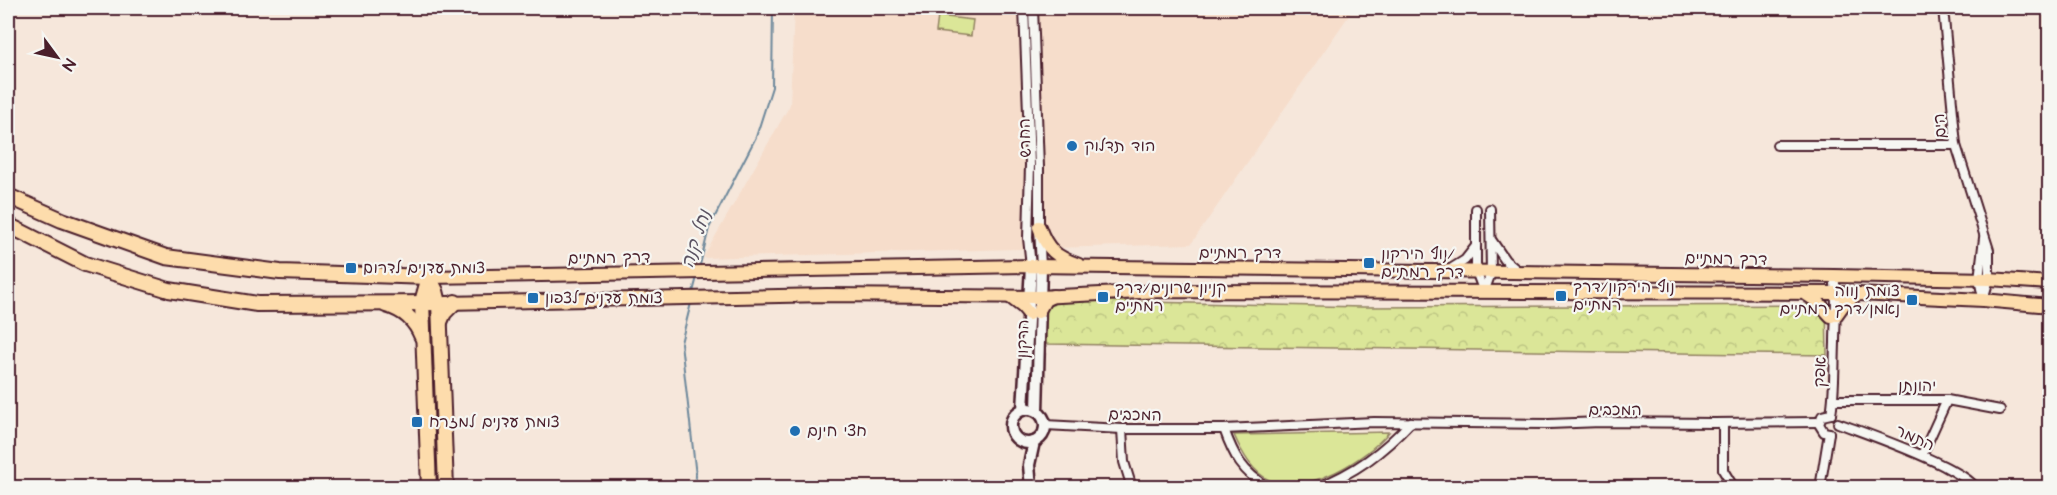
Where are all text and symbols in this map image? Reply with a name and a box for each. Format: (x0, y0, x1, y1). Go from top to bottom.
north arrow (27, 27, 87, 87)
text: N (57, 54, 81, 75)
street label: הים (1928, 113, 1952, 139)
street label: החרש (1013, 118, 1037, 158)
place label: הוד תדלוק (1084, 135, 1155, 157)
marker: הוד תדלוק (1065, 139, 1079, 153)
water label: נחל קנה (675, 205, 718, 271)
street label: דרך רמתיים (1199, 242, 1281, 264)
place label: נוף הירקון/ דרך רמתיים (1381, 243, 1464, 283)
street label: דרך רמתיים (567, 246, 651, 270)
street label: דרך רמתיים (1684, 247, 1768, 271)
marker: נוף הירקון/ דרך רמתיים (1362, 256, 1376, 270)
place label: צומת עדנים לדרום (363, 257, 485, 279)
marker: צומת עדנים לדרום (344, 261, 358, 275)
place label: נוף הירקון/דרך רמתיים (1573, 276, 1675, 316)
place label: קניון שרונים/דרך רמתיים (1115, 277, 1226, 317)
place label: צומת נווה נאמן/דרך רמתיים (1779, 280, 1900, 320)
place label: צומת עדנים לצפון (545, 287, 663, 309)
marker: נוף הירקון/דרך רמתיים (1554, 289, 1568, 303)
marker: קניון שרונים/דרך רמתיים (1096, 290, 1110, 304)
marker: צומת עדנים לצפון (526, 291, 540, 305)
marker: צומת נווה נאמן/דרך רמתיים (1905, 293, 1919, 307)
street label: הרקון (1012, 319, 1034, 359)
street label: אפק (1808, 356, 1832, 388)
street label: יהונתן (1898, 375, 1936, 397)
street label: המכבים (1588, 399, 1642, 421)
street label: המכבים (1108, 404, 1162, 426)
place label: צומת עדנים למזרח (429, 411, 560, 433)
marker: צומת עדנים למזרח (410, 415, 424, 429)
place label: חצי חינם (807, 420, 867, 442)
street label: התמר (1892, 420, 1938, 456)
marker: חצי חינם (788, 424, 802, 438)

